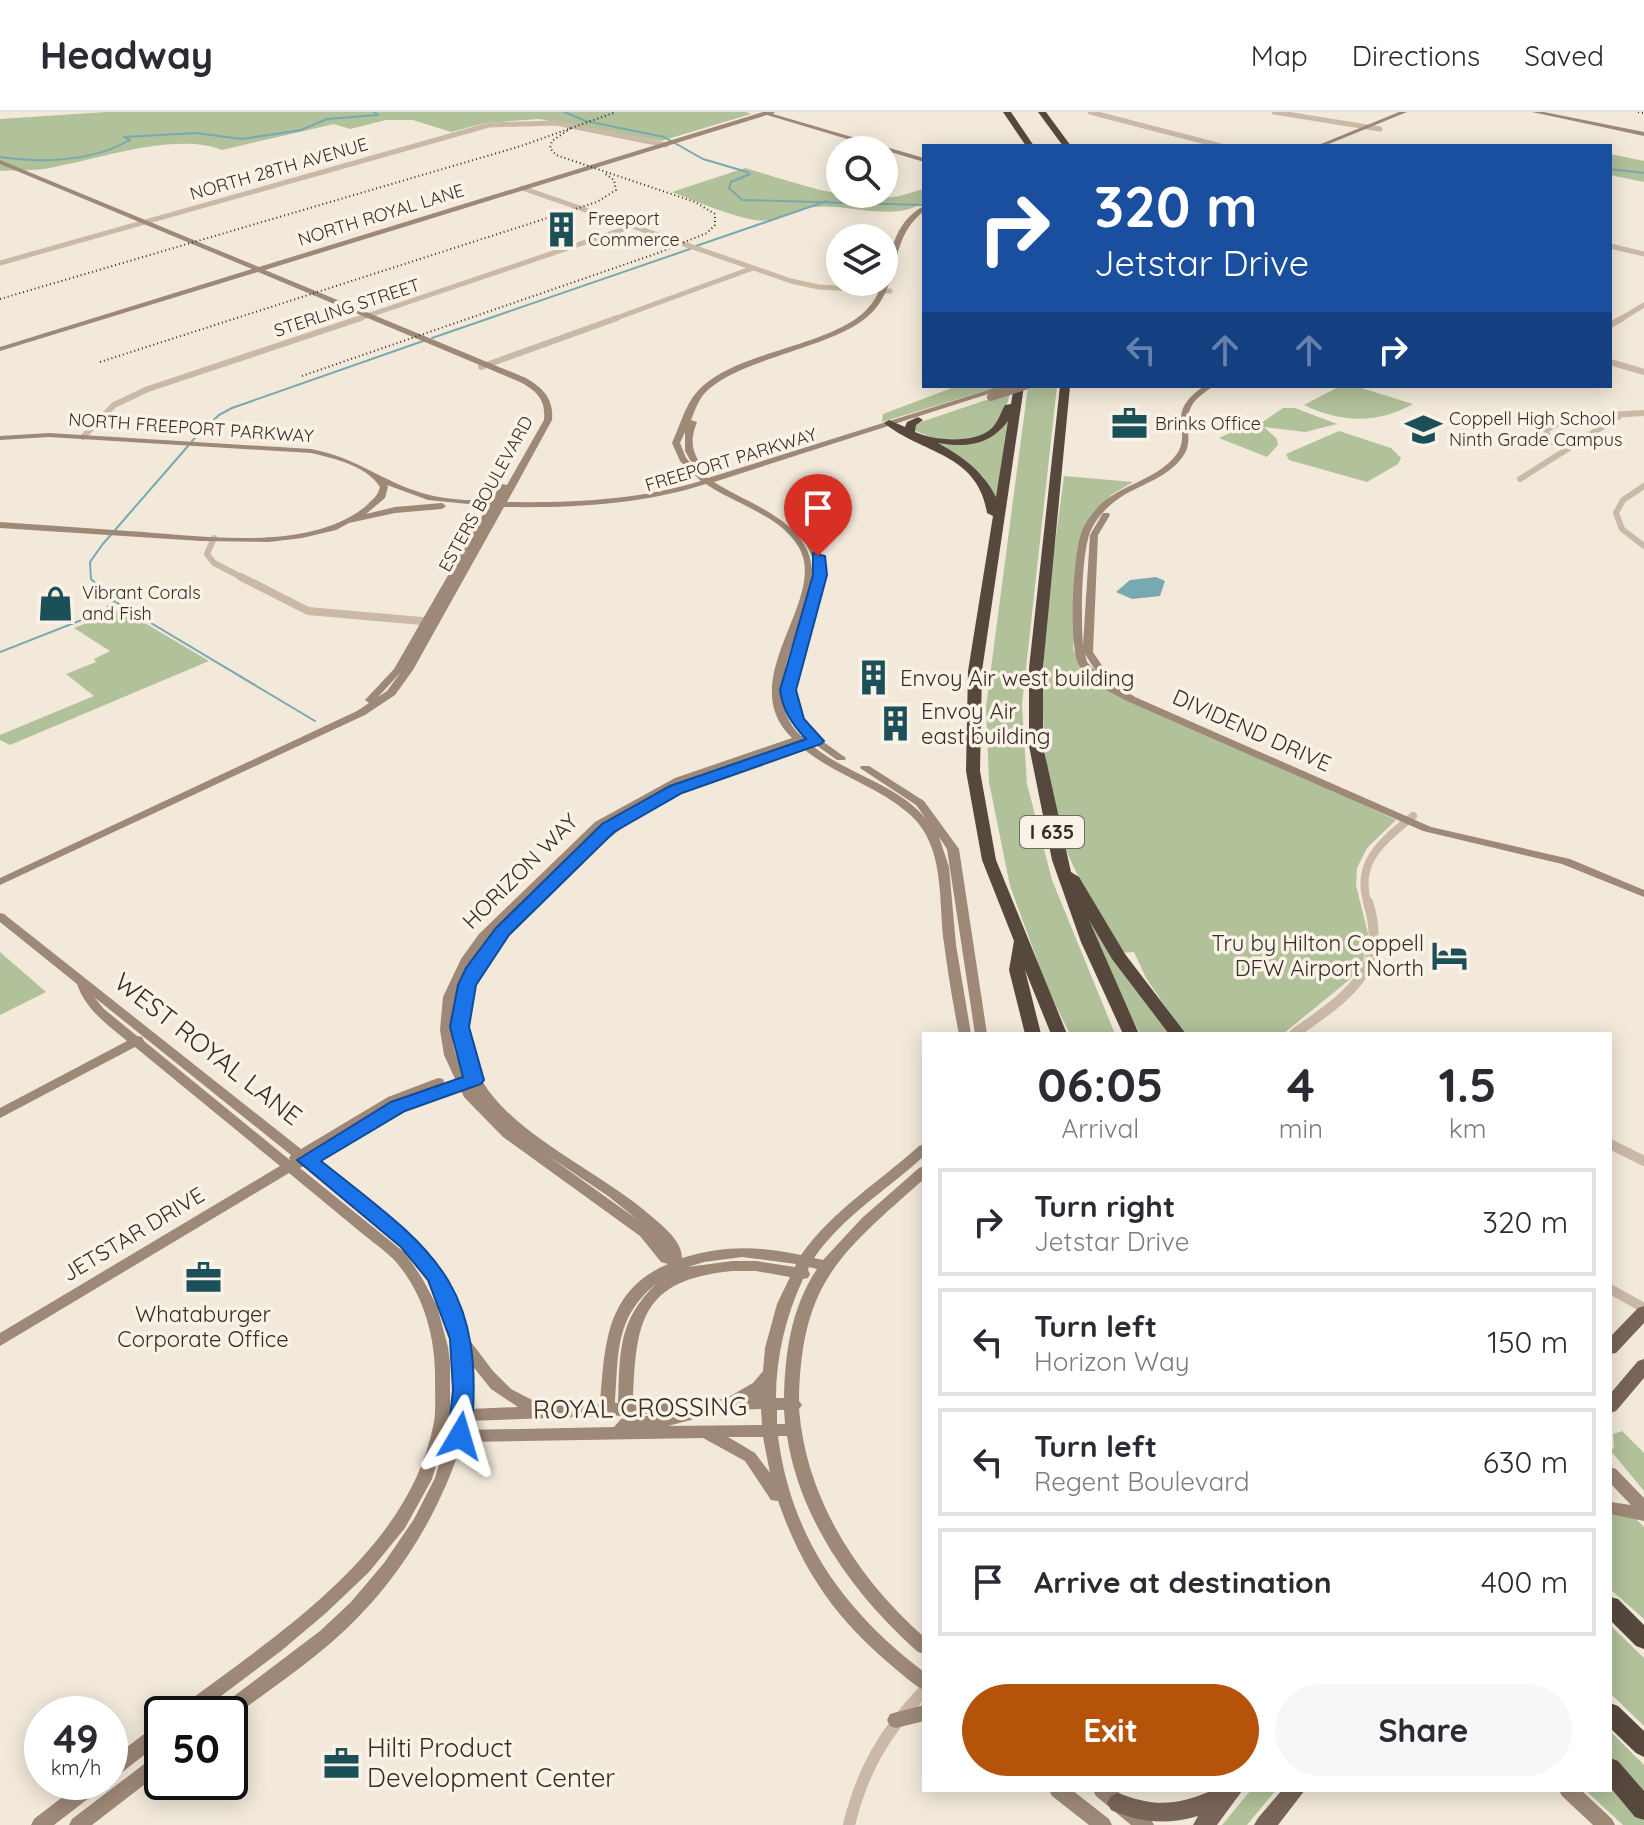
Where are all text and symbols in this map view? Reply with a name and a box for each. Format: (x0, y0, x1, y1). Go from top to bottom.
text: Headway (40, 31, 213, 79)
text: Map (1251, 38, 1308, 73)
text: Directions (1352, 38, 1480, 73)
text: Saved (1524, 38, 1604, 73)
street label: NORTH 28TH AVENUE (187, 132, 371, 205)
map controls (826, 136, 898, 296)
button: search (826, 136, 898, 208)
text: 320 m (1094, 171, 1258, 241)
icon: right (962, 176, 1066, 280)
street label: NORTH ROYAL LANE (295, 178, 467, 251)
place label: Freeport Commerce (588, 207, 680, 251)
building icon: Freeport Commerce (543, 210, 581, 248)
button: layers (826, 224, 898, 296)
text: Jetstar Drive (1094, 240, 1309, 285)
street label: STERLING STREET (271, 273, 423, 342)
icon: left (1119, 328, 1163, 372)
icon: ahead (1203, 328, 1247, 372)
icon: ahead (1287, 328, 1331, 372)
icon: right (1371, 328, 1415, 372)
office icon: Brinks Office (1110, 405, 1148, 443)
street label: NORTH FREEPORT PARKWAY (68, 407, 314, 448)
place label: Coppell High School Ninth Grade Campus (1449, 407, 1622, 451)
school or university icon: Coppell High School Ninth Grade Campus (1404, 410, 1442, 448)
street label: ESTERS BOULEVARD (433, 412, 538, 576)
place label: Brinks Office (1155, 412, 1261, 435)
street label: FREEPORT PARKWAY (642, 422, 820, 497)
pin (784, 474, 852, 556)
icon: arrive (796, 486, 840, 530)
place label: Vibrant Corals and Fish (82, 581, 201, 625)
shop icon: Vibrant Corals and Fish (37, 584, 75, 622)
building icon: Envoy Air west building (855, 659, 893, 697)
place label: Envoy Air west building (900, 664, 1134, 692)
street label: DIVIDEND DRIVE (1168, 682, 1336, 778)
place label: Envoy Air east building (921, 697, 1051, 750)
building icon: Envoy Air east building (876, 705, 914, 743)
street label: HORIZON WAY (456, 807, 584, 935)
road number: I 635 (1020, 816, 1084, 848)
place label: Tru by Hilton Coppell DFW Airport North (1211, 929, 1424, 982)
hotel icon: Tru by Hilton Coppell DFW Airport North (1431, 937, 1469, 975)
street label: WEST ROYAL LANE (108, 965, 309, 1132)
text: 06:05 (1037, 1054, 1164, 1114)
text: 4 (1287, 1054, 1315, 1114)
text: 1.5 (1438, 1054, 1497, 1114)
text: Arrival (1061, 1112, 1139, 1145)
text: min (1279, 1112, 1323, 1145)
text: km (1449, 1112, 1486, 1145)
street label: JETSTAR DRIVE (57, 1181, 209, 1287)
text: Turn right (1034, 1187, 1175, 1225)
icon: right (966, 1200, 1010, 1244)
text: 320 m (1482, 1203, 1568, 1241)
text: Jetstar Drive (1034, 1225, 1189, 1258)
office icon: Whataburger Corporate Office (184, 1259, 222, 1297)
place label: Whataburger Corporate Office (117, 1300, 289, 1353)
text: Turn left (1034, 1307, 1157, 1345)
icon: left (966, 1320, 1010, 1364)
text: 150 m (1487, 1323, 1568, 1361)
text: Horizon Way (1034, 1345, 1189, 1378)
street label: ROYAL CROSSING (533, 1389, 747, 1426)
position arrow (418, 1394, 502, 1478)
text: Turn left (1034, 1427, 1157, 1465)
icon: left (966, 1440, 1010, 1484)
text: 630 m (1483, 1443, 1568, 1481)
text: Regent Boulevard (1034, 1465, 1250, 1498)
icon: arrive (966, 1560, 1010, 1604)
text: Arrive at destination (1034, 1563, 1332, 1601)
text: 400 m (1481, 1563, 1568, 1601)
button: Exit (962, 1684, 1259, 1776)
button: Share (1275, 1684, 1572, 1776)
speed limit sign: 50 (144, 1696, 248, 1800)
text: 49 (53, 1713, 99, 1763)
place label: Hilti Product Development Center (367, 1731, 615, 1794)
office icon: Hilti Product Development Center (322, 1744, 360, 1782)
text: km/h (51, 1755, 101, 1780)

